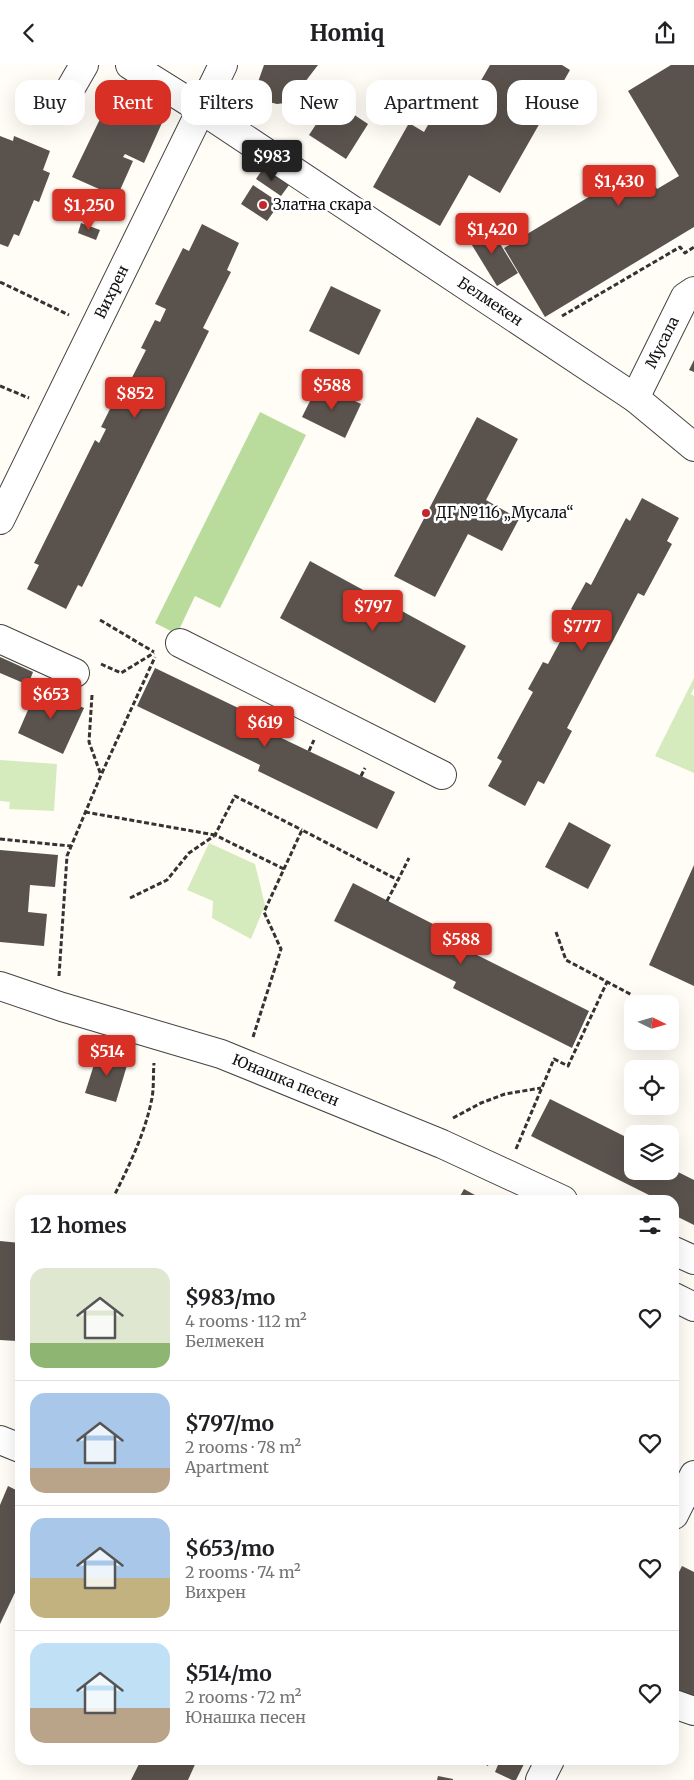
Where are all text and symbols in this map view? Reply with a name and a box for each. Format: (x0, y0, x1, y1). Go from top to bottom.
icon: back (15, 19, 43, 47)
text: Homiq (310, 19, 384, 47)
icon: share (651, 19, 679, 47)
chip: Buy (15, 80, 85, 125)
chip: Rent (95, 80, 171, 125)
chip: Filters (181, 80, 272, 125)
chip: New (282, 80, 356, 125)
chip: Apartment (366, 80, 497, 125)
chip: House (507, 80, 597, 125)
pin: $983 (242, 139, 302, 182)
text: $983 (253, 146, 291, 166)
pin: $1,430 (578, 165, 660, 207)
text: $1,430 (594, 171, 644, 191)
pin: $1,250 (48, 189, 130, 231)
text: $1,250 (63, 195, 115, 215)
place label: Златна скара (273, 195, 372, 214)
marker: Златна скара (257, 199, 269, 211)
pin: $1,420 (451, 213, 533, 255)
text: $1,420 (466, 219, 518, 239)
street label: Вихрен (90, 262, 132, 322)
street label: Белмекен (454, 273, 527, 330)
street label: Мусала (641, 313, 683, 371)
pin: $588 (302, 369, 362, 411)
text: $588 (313, 375, 351, 395)
pin: $852 (105, 377, 165, 419)
text: $852 (116, 383, 154, 403)
place label: ДГ №116 „Мусала“ (436, 503, 574, 522)
marker: ДГ №116 „Мусала“ (420, 507, 432, 519)
pin: $797 (343, 589, 403, 632)
text: $797 (354, 596, 392, 616)
pin: $777 (552, 609, 612, 652)
text: $777 (563, 616, 601, 636)
pin: $653 (21, 677, 81, 720)
text: $653 (32, 684, 70, 704)
pin: $619 (235, 705, 295, 748)
text: $619 (247, 712, 283, 732)
pin: $588 (431, 923, 491, 965)
text: $588 (442, 929, 480, 949)
north arrow (624, 995, 679, 1050)
map controls (624, 995, 679, 1180)
pin: $514 (77, 1035, 137, 1077)
text: $514 (89, 1041, 125, 1061)
street label: Юнашка песен (230, 1050, 342, 1110)
button: locate (624, 1060, 679, 1115)
button: layers (624, 1125, 679, 1180)
icon: filters (636, 1211, 664, 1239)
text: 12 homes (30, 1212, 127, 1239)
text: $983/mo (185, 1284, 275, 1311)
icon: home (70, 1288, 130, 1348)
icon: heart (636, 1304, 664, 1332)
text: 4 rooms · 112 m² (185, 1311, 307, 1331)
text: Белмекен (185, 1331, 264, 1351)
text: $797/mo (185, 1410, 274, 1437)
icon: home (70, 1413, 130, 1473)
icon: heart (636, 1429, 664, 1457)
text: 2 rooms · 78 m² (185, 1437, 301, 1457)
text: Apartment (185, 1457, 269, 1477)
text: $653/mo (185, 1535, 275, 1562)
icon: home (70, 1538, 130, 1598)
icon: heart (636, 1554, 664, 1582)
text: 2 rooms · 74 m² (185, 1562, 301, 1582)
text: Вихрен (185, 1582, 246, 1602)
text: $514/mo (185, 1660, 272, 1687)
icon: home (70, 1663, 130, 1723)
icon: heart (636, 1679, 664, 1707)
text: 2 rooms · 72 m² (185, 1687, 301, 1707)
text: Юнашка песен (185, 1707, 306, 1727)

